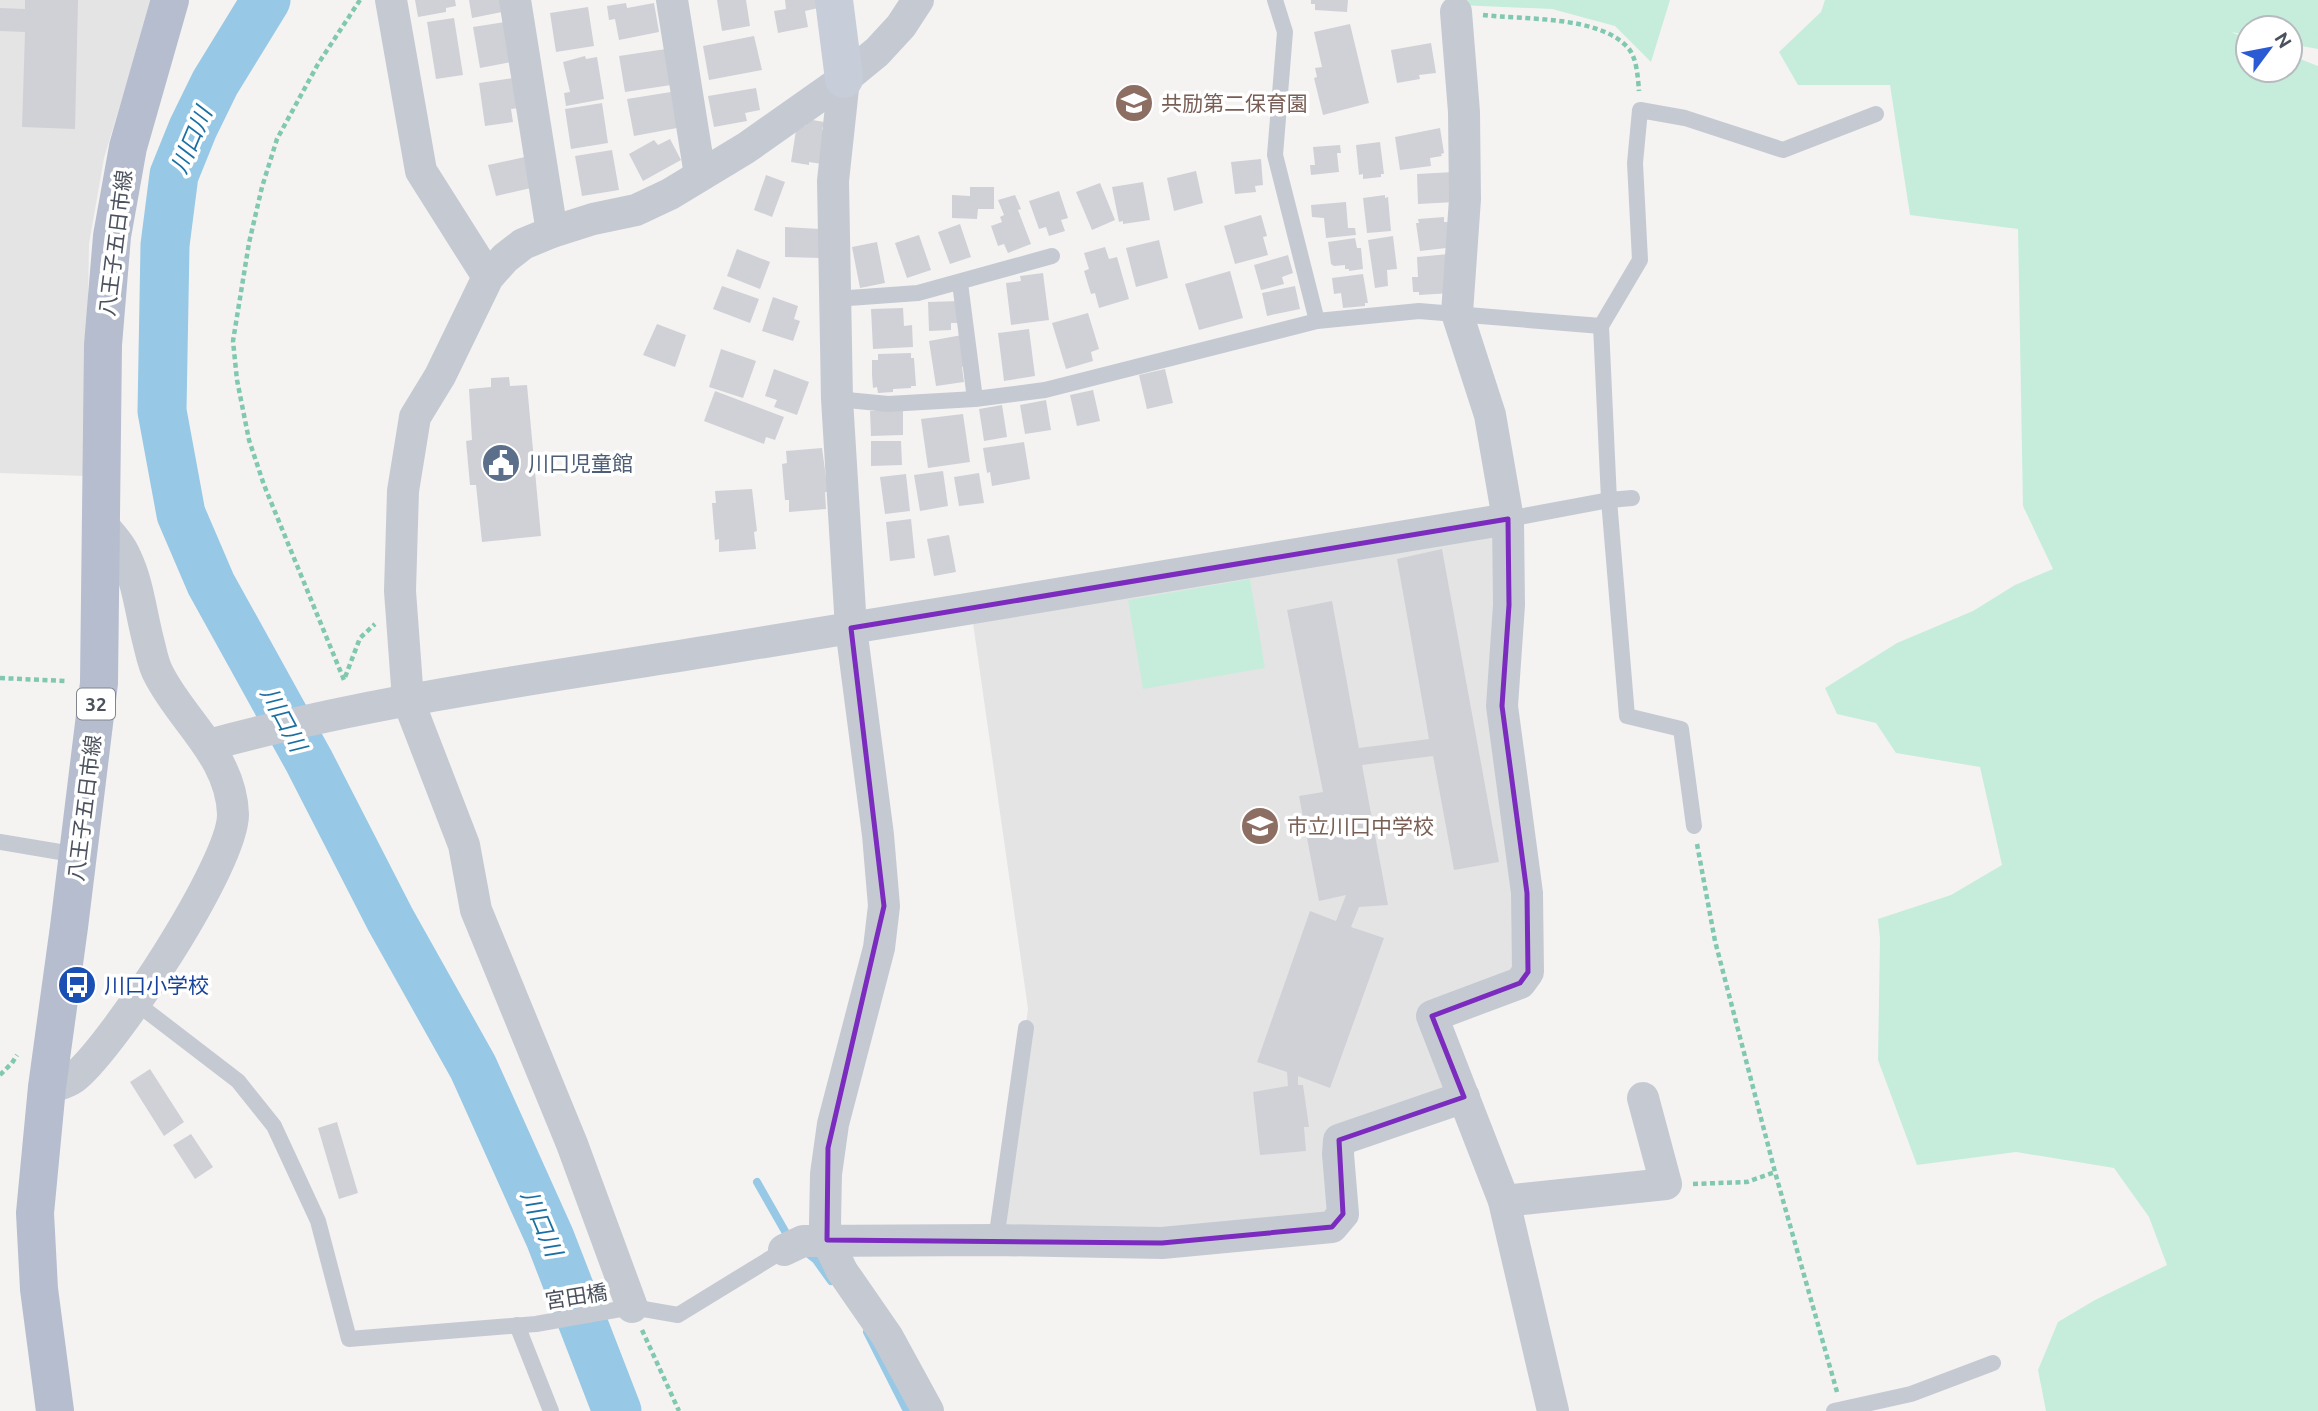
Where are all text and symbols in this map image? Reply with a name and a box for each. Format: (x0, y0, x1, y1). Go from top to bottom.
north arrow (2234, 14, 2304, 84)
text: N (2270, 28, 2297, 52)
school or university icon: 共励第二保育園 (1113, 82, 1155, 124)
place label: 共励第二保育園 (1161, 91, 1308, 115)
water label: 川口川 (166, 101, 217, 177)
street label: 八王子五日市線 (94, 169, 136, 317)
public building icon: 川口児童館 (480, 442, 522, 484)
place label: 川口児童館 (528, 451, 633, 475)
water label: 川口川 (257, 683, 313, 758)
road number: 32 (77, 688, 115, 720)
street label: 八王子五日市線 (63, 734, 105, 882)
school or university icon: 市立川口中学校 (1239, 805, 1281, 847)
place label: 市立川口中学校 (1287, 814, 1434, 838)
bus stop icon: 川口小学校 (56, 964, 98, 1006)
place label: 川口小学校 (104, 973, 209, 997)
water label: 川口川 (517, 1186, 568, 1262)
street label: 宮田橋 (543, 1279, 609, 1313)

